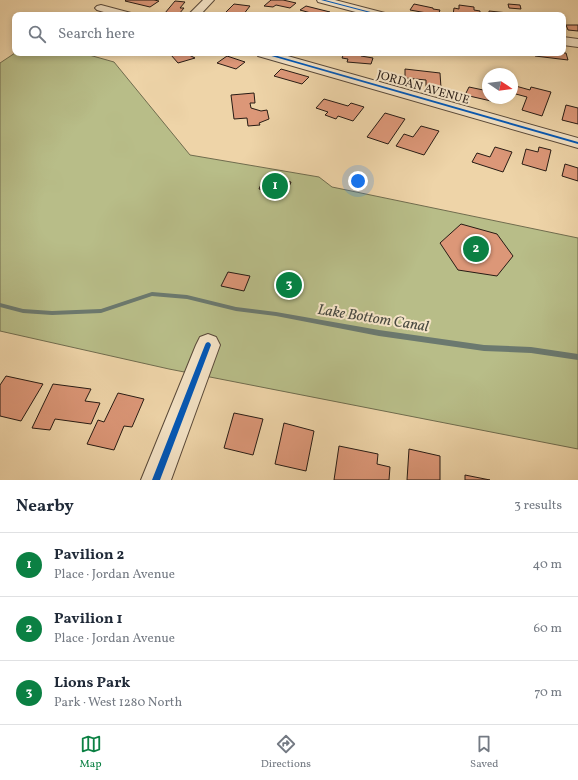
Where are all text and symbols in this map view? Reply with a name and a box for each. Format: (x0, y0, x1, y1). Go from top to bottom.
search box (12, 12, 566, 56)
icon: search (26, 23, 48, 45)
text: Search here (58, 24, 135, 45)
street label: JORDAN AVENUE (375, 67, 471, 109)
north arrow (482, 68, 518, 104)
pin: 1 (262, 171, 288, 201)
your location (348, 171, 368, 191)
pin: 2 (463, 234, 489, 264)
pin: 3 (276, 270, 302, 300)
water label: Lake Bottom Canal (316, 300, 430, 338)
text: Nearby (16, 495, 74, 518)
text: 3 results (514, 497, 562, 515)
text: Pavilion 2 (54, 545, 124, 566)
text: 1 (26, 556, 32, 574)
text: 40 m (533, 556, 562, 574)
text: Place · Jordan Avenue (54, 566, 175, 584)
text: Pavilion 1 (54, 609, 123, 630)
text: 2 (26, 620, 32, 638)
text: 60 m (534, 620, 562, 638)
text: Place · Jordan Avenue (54, 630, 175, 648)
text: Lions Park (54, 673, 130, 694)
text: 3 (26, 684, 32, 702)
text: 70 m (534, 684, 562, 702)
text: Park · West 1280 North (54, 694, 182, 712)
tab: Map (80, 733, 102, 772)
tab: Directions (261, 733, 311, 772)
tab: Saved (470, 733, 498, 772)

